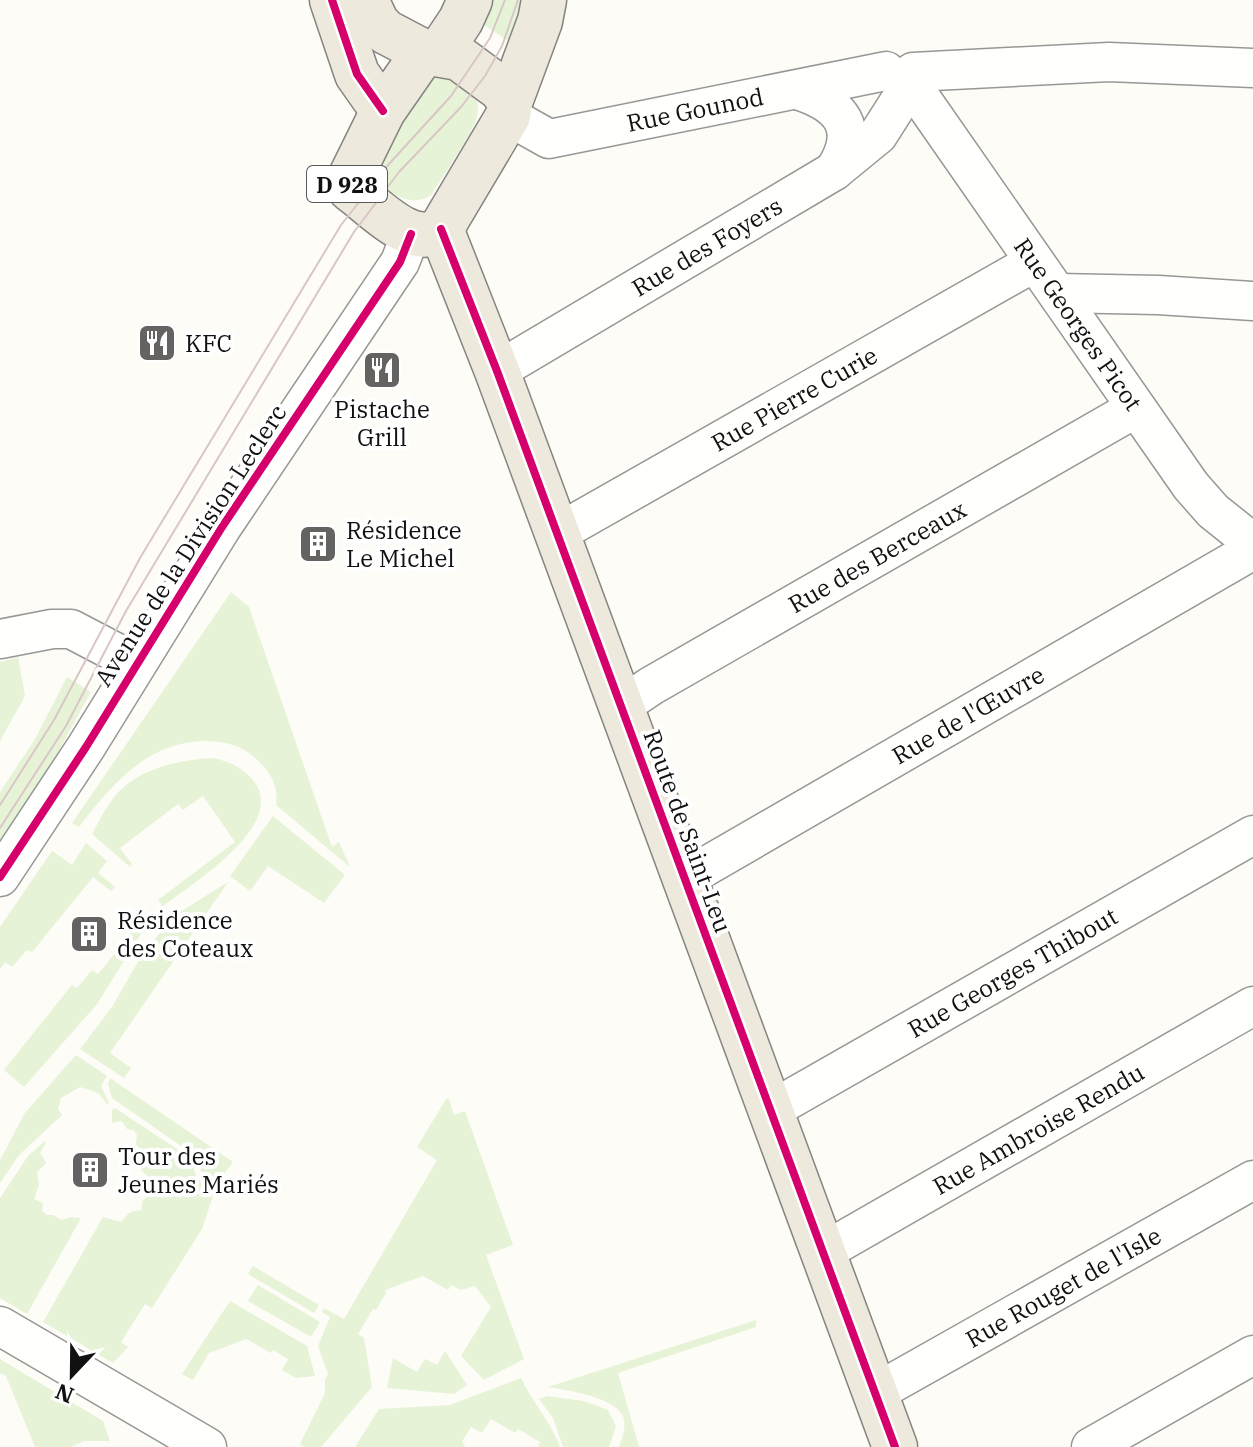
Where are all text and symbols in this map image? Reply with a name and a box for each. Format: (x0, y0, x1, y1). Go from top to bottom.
street label: Rue Gounod (624, 80, 766, 139)
road number: D 928 (307, 166, 387, 202)
street label: Rue des Foyers (626, 189, 788, 303)
street label: Rue Georges Picot (1007, 231, 1150, 417)
restaurant icon: KFC (136, 322, 178, 364)
place label: KFC (185, 327, 232, 359)
street label: Rue Pierre Curie (705, 339, 883, 459)
restaurant icon: Pistache Grill (361, 349, 403, 391)
place label: Pistache Grill (334, 393, 430, 453)
street label: Avenue de la Division Leclerc (87, 398, 293, 692)
street label: Rue des Berceaux (782, 493, 972, 620)
place label: Résidence Le Michel (346, 514, 462, 574)
building icon: Résidence Le Michel (297, 523, 339, 565)
street label: Rue de l'Œuvre (886, 658, 1050, 771)
street label: Route de Saint-Leu (636, 725, 740, 937)
street label: Rue Georges Thibout (902, 900, 1123, 1045)
place label: Résidence des Coteaux (117, 904, 254, 964)
building icon: Résidence des Coteaux (68, 913, 110, 955)
street label: Rue Ambroise Rendu (927, 1056, 1150, 1202)
place label: Tour des Jeunes Mariés (118, 1140, 279, 1200)
building icon: Tour des Jeunes Mariés (69, 1149, 111, 1191)
street label: Rue Rouget de l'Isle (960, 1219, 1167, 1355)
north arrow (32, 1335, 112, 1415)
text: N (51, 1377, 78, 1411)

